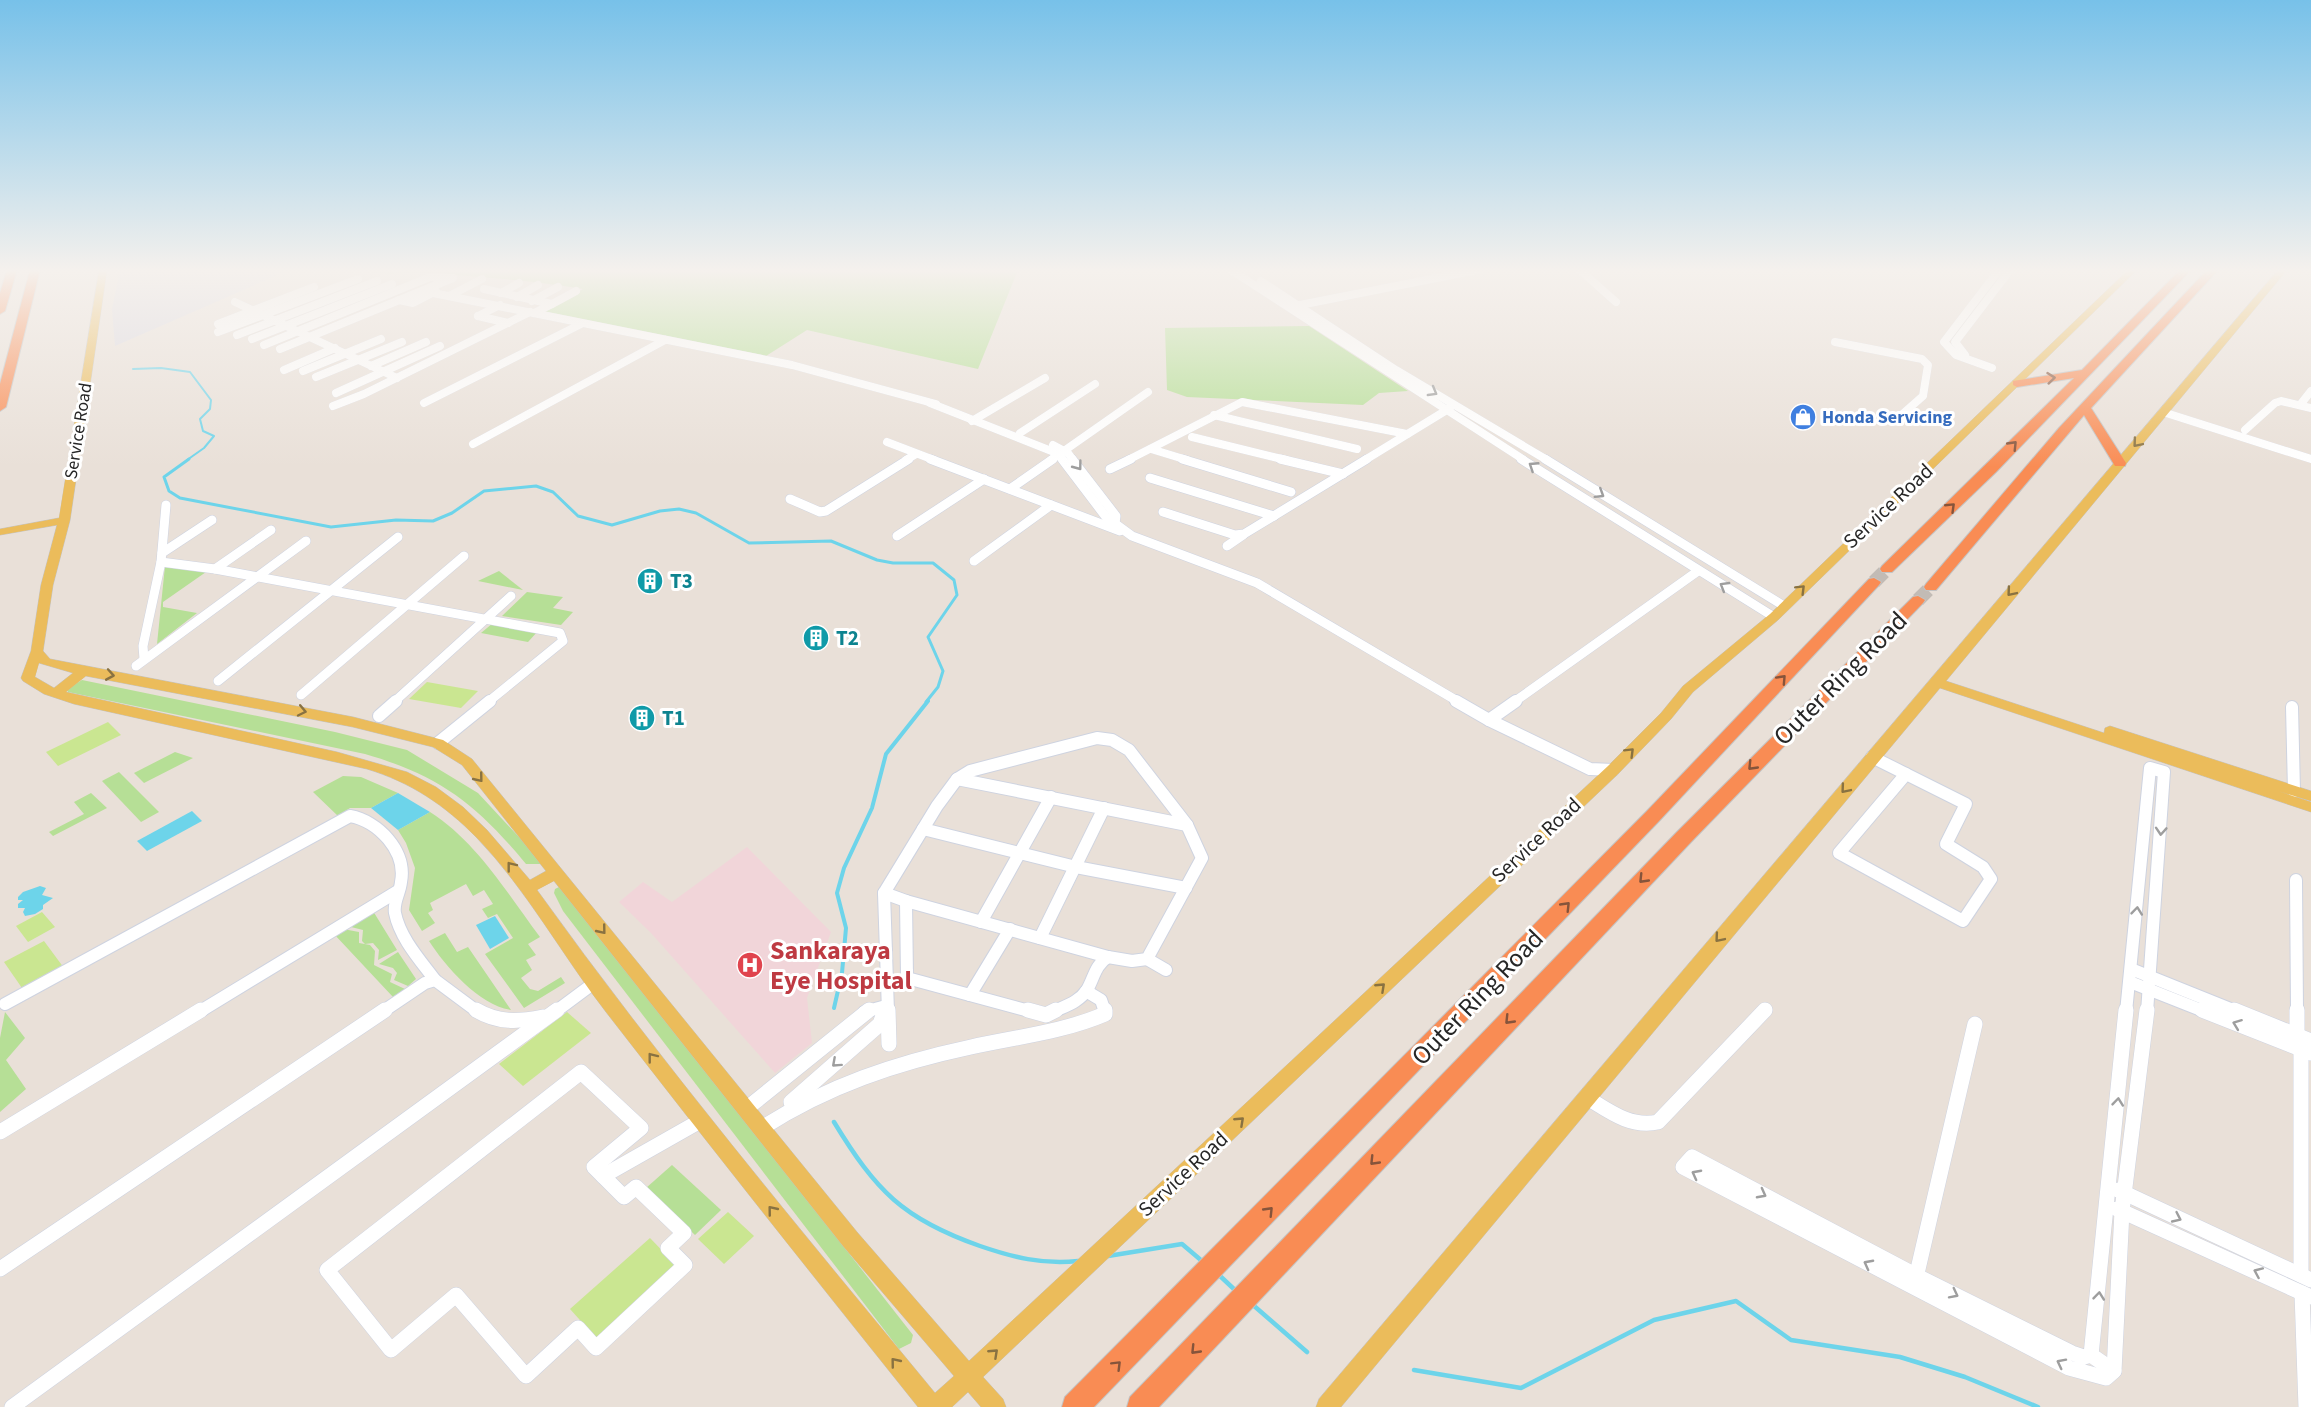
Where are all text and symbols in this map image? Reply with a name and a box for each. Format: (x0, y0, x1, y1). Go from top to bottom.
one-way arrow (2046, 372, 2055, 385)
street label: Service Road (59, 381, 98, 481)
one-way arrow (1427, 384, 1437, 396)
shop icon: Honda Servicing (1788, 402, 1818, 432)
place label: Honda Servicing (1822, 405, 1953, 430)
one-way arrow (2133, 436, 2144, 447)
one-way arrow (2006, 442, 2017, 453)
street label: Service Road (1836, 456, 1940, 556)
one-way arrow (1071, 460, 1082, 471)
one-way arrow (1528, 463, 1539, 474)
one-way arrow (1593, 486, 1604, 497)
one-way arrow (1944, 503, 1955, 514)
building icon: T3 (635, 566, 665, 596)
place label: T3 (670, 566, 693, 596)
one-way arrow (1719, 583, 1730, 594)
one-way arrow (1795, 585, 1805, 596)
one-way arrow (2008, 585, 2019, 596)
street label: Outer Ring Road (1765, 603, 1916, 754)
building icon: T2 (801, 623, 831, 653)
place label: T2 (836, 623, 859, 653)
one-way arrow (105, 668, 115, 681)
one-way arrow (1775, 675, 1786, 685)
building icon: T1 (627, 703, 657, 733)
place label: T1 (662, 703, 685, 733)
one-way arrow (296, 704, 306, 717)
one-way arrow (1624, 748, 1634, 759)
one-way arrow (1749, 759, 1760, 770)
one-way arrow (472, 771, 483, 782)
one-way arrow (1841, 782, 1852, 793)
street label: Service Road (1484, 790, 1588, 890)
one-way arrow (2154, 826, 2167, 835)
one-way arrow (508, 862, 519, 873)
one-way arrow (1640, 872, 1651, 883)
one-way arrow (1558, 902, 1569, 913)
one-way arrow (2130, 907, 2143, 916)
street label: Outer Ring Road (1403, 921, 1552, 1074)
one-way arrow (595, 923, 606, 934)
one-way arrow (1715, 931, 1726, 942)
place label: Sankaraya Eye Hospital (770, 932, 913, 999)
hospital icon: Sankaraya Eye Hospital (735, 950, 765, 980)
one-way arrow (1374, 983, 1385, 994)
one-way arrow (1505, 1013, 1516, 1024)
one-way arrow (2232, 1019, 2243, 1031)
one-way arrow (648, 1052, 659, 1063)
one-way arrow (832, 1056, 843, 1067)
one-way arrow (2111, 1097, 2124, 1106)
one-way arrow (1232, 1117, 1243, 1128)
street label: Service Road (1131, 1124, 1235, 1224)
one-way arrow (1370, 1155, 1381, 1165)
one-way arrow (1691, 1170, 1702, 1181)
one-way arrow (1756, 1187, 1767, 1198)
one-way arrow (769, 1206, 780, 1217)
one-way arrow (1262, 1208, 1273, 1218)
one-way arrow (2171, 1210, 2182, 1222)
one-way arrow (1864, 1260, 1875, 1271)
one-way arrow (2253, 1268, 2264, 1280)
one-way arrow (1947, 1287, 1958, 1298)
one-way arrow (2092, 1291, 2105, 1300)
one-way arrow (1192, 1342, 1203, 1353)
one-way arrow (987, 1350, 998, 1361)
one-way arrow (891, 1357, 902, 1368)
one-way arrow (2056, 1359, 2067, 1370)
one-way arrow (1109, 1362, 1120, 1373)

